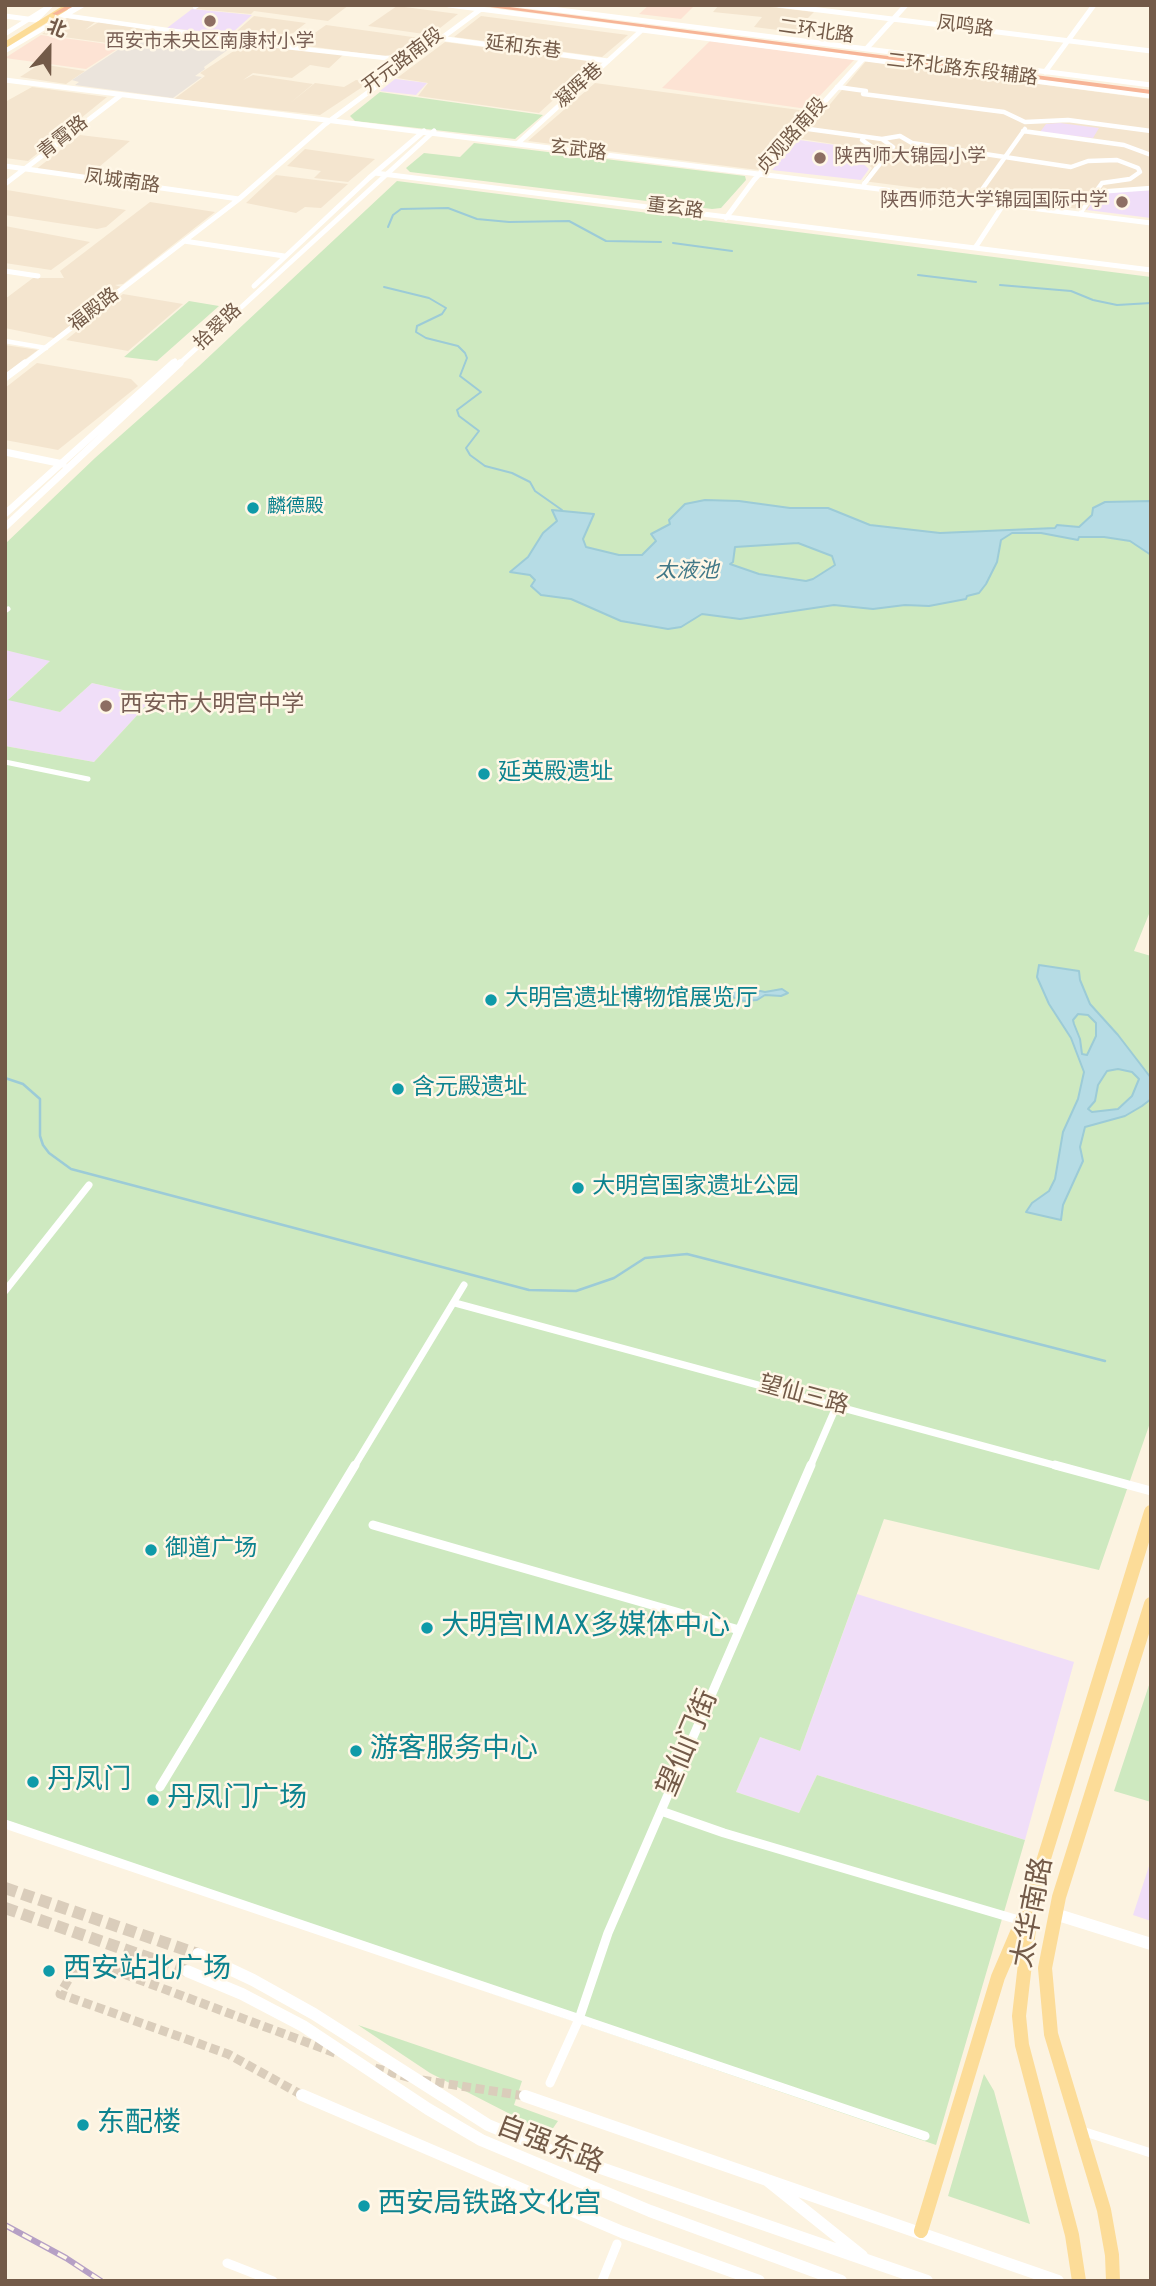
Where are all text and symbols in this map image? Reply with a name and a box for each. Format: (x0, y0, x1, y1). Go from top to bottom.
marker: 西安市未央区南康村小学 (202, 13, 218, 29)
street label: 凤鸣路 (935, 13, 995, 43)
north arrow (14, 14, 84, 84)
text: 北 (43, 15, 70, 44)
street label: 二环北路 (777, 16, 855, 50)
street label: 开元路南段 (359, 24, 449, 100)
place label: 西安市未央区南康村小学 (106, 32, 314, 54)
street label: 延和东巷 (484, 33, 562, 65)
street label: 二环北路东段辅路 (885, 50, 1039, 92)
street label: 凝晖巷 (551, 59, 609, 115)
street label: 贞观路南段 (753, 94, 833, 180)
street label: 青霄路 (35, 112, 93, 166)
street label: 玄武路 (548, 137, 608, 167)
place label: 陕西师大锦园小学 (834, 147, 986, 169)
marker: 陕西师大锦园小学 (812, 150, 828, 166)
street label: 凤城南路 (83, 166, 161, 200)
place label: 陕西师范大学锦园国际中学 (880, 191, 1108, 213)
marker: 陕西师范大学锦园国际中学 (1114, 194, 1130, 210)
street label: 重玄路 (645, 195, 705, 225)
street label: 福殿路 (66, 284, 124, 338)
street label: 拾翠路 (191, 300, 247, 356)
place label: 麟德殿 (267, 497, 324, 519)
marker: 麟德殿 (245, 500, 261, 516)
water label: 太液池 (656, 560, 718, 586)
place label: 西安市大明宫中学 (120, 692, 304, 720)
marker: 西安市大明宫中学 (98, 698, 114, 714)
place label: 延英殿遗址 (498, 760, 613, 788)
marker: 延英殿遗址 (476, 766, 492, 782)
place label: 大明宫遗址博物馆展览厅 (505, 986, 758, 1014)
marker: 大明宫遗址博物馆展览厅 (483, 992, 499, 1008)
place label: 含元殿遗址 (412, 1075, 527, 1103)
marker: 含元殿遗址 (390, 1081, 406, 1097)
place label: 大明宫国家遗址公园 (592, 1174, 799, 1202)
marker: 大明宫国家遗址公园 (570, 1180, 586, 1196)
street label: 望仙三路 (755, 1372, 851, 1422)
place label: 御道广场 (165, 1536, 257, 1564)
marker: 御道广场 (143, 1542, 159, 1558)
place label: 大明宫IMAX多媒体中心 (441, 1611, 730, 1645)
marker: 大明宫IMAX多媒体中心 (419, 1620, 435, 1636)
street label: 望仙门街 (653, 1686, 727, 1802)
place label: 游客服务中心 (370, 1734, 538, 1768)
marker: 游客服务中心 (348, 1743, 364, 1759)
place label: 丹凤门 (47, 1765, 131, 1799)
marker: 丹凤门 (25, 1774, 41, 1790)
place label: 丹凤门广场 (167, 1783, 307, 1817)
marker: 丹凤门广场 (145, 1792, 161, 1808)
street label: 太华南路 (1008, 1855, 1062, 1971)
place label: 西安站北广场 (63, 1954, 231, 1988)
marker: 西安站北广场 (41, 1963, 57, 1979)
place label: 东配楼 (97, 2108, 181, 2142)
street label: 自强东路 (491, 2111, 607, 2183)
marker: 东配楼 (75, 2117, 91, 2133)
place label: 西安局铁路文化宫 (378, 2189, 602, 2223)
marker: 西安局铁路文化宫 (356, 2198, 372, 2214)

